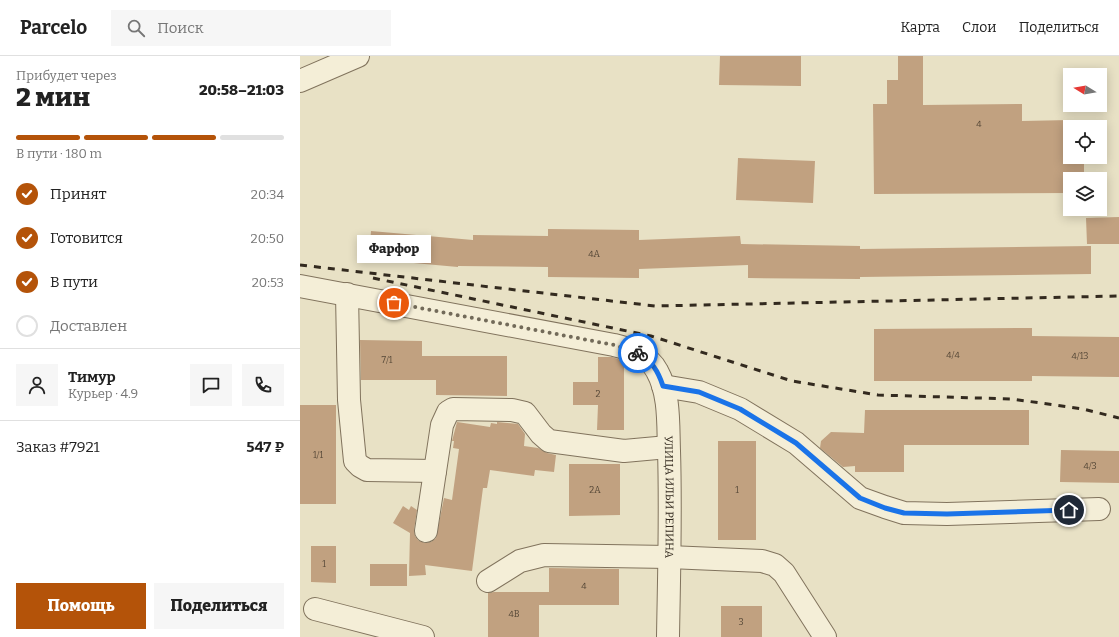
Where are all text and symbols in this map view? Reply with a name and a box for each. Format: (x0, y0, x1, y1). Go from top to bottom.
search box (111, 10, 391, 46)
text: Parcelo (20, 16, 87, 39)
icon: search (125, 17, 147, 39)
text: Поиск (157, 19, 204, 37)
text: Карта (900, 19, 940, 36)
text: Слои (962, 19, 997, 36)
text: Поделиться (1019, 19, 1099, 36)
text: Прибудет через (16, 68, 117, 83)
north arrow (1063, 68, 1107, 112)
map controls (1063, 68, 1107, 216)
text: 20:58–21:03 (199, 81, 284, 99)
text: 2 мин (16, 82, 90, 113)
house number: 4 (976, 119, 982, 129)
button: locate (1063, 120, 1107, 164)
text: В пути · 180 m (16, 146, 102, 161)
button: layers (1063, 172, 1107, 216)
icon: check (16, 183, 38, 205)
text: Принят (50, 185, 106, 203)
text: 20:34 (251, 187, 284, 202)
icon: check (16, 227, 38, 249)
text: Готовится (50, 229, 123, 247)
text: 20:50 (251, 231, 284, 246)
callout: Фарфор (357, 235, 431, 263)
text: Фарфор (369, 241, 419, 256)
house number: 4А (588, 249, 600, 259)
icon: check (16, 271, 38, 293)
text: В пути (50, 273, 98, 291)
text: 20:53 (252, 275, 284, 290)
pin (377, 286, 411, 320)
icon: bag (383, 292, 405, 314)
text: Доставлен (50, 317, 127, 335)
courier (618, 333, 658, 373)
icon: bike (627, 342, 649, 364)
house number: 4/4 (946, 350, 960, 360)
house number: 4/13 (1072, 351, 1088, 361)
house number: 7/1 (381, 355, 393, 365)
button: person (16, 364, 58, 406)
button: chat (190, 364, 232, 406)
button: phone (242, 364, 284, 406)
text: Тимур (68, 368, 116, 386)
text: Курьер · 4.9 (68, 386, 138, 401)
house number: 2 (596, 389, 601, 399)
street label: УЛИЦА ИЛЬИ РЕПИНА (662, 436, 676, 559)
text: Заказ #7921 (16, 438, 100, 456)
text: 547 ₽ (246, 438, 284, 456)
house number: 1/1 (313, 450, 323, 460)
house number: 4/3 (1083, 461, 1097, 471)
house number: 2А (589, 485, 601, 495)
house number: 1 (735, 485, 739, 495)
pin (1052, 493, 1086, 527)
icon: home (1058, 499, 1080, 521)
house number: 1 (322, 559, 326, 569)
house number: 4 (581, 581, 587, 591)
button: Помощь (16, 583, 146, 629)
button: Поделиться (154, 583, 284, 629)
house number: 4В (508, 609, 520, 619)
house number: 3 (738, 617, 744, 627)

